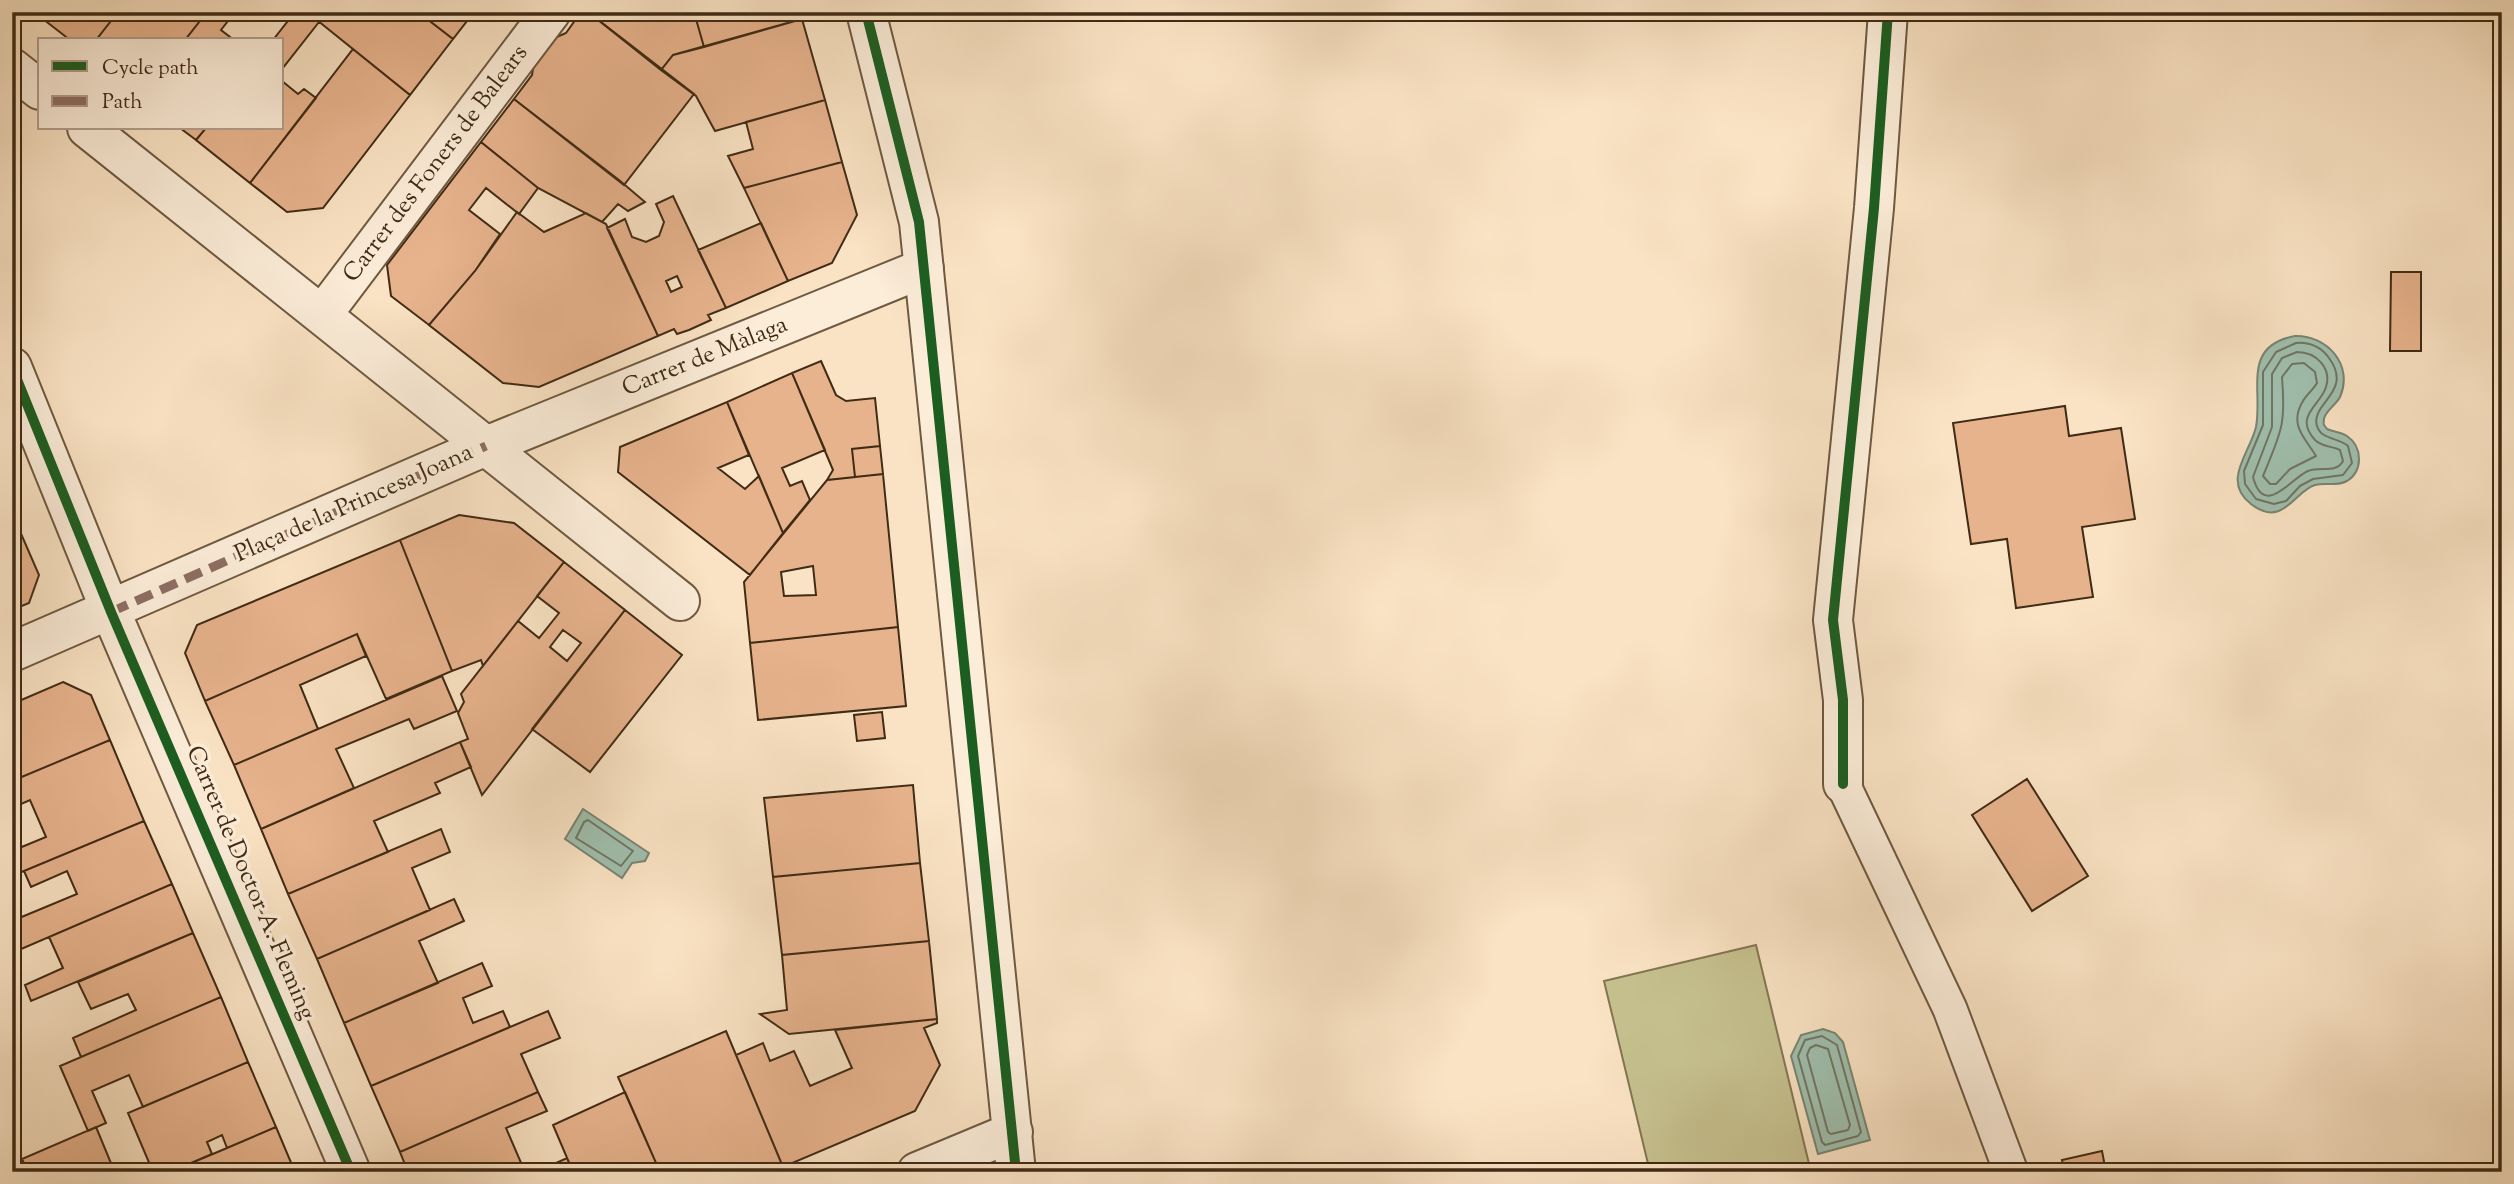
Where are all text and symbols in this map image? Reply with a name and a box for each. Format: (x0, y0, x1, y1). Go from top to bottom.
legend (38, 38, 284, 130)
street label: Carrer des Foners de Balears (335, 38, 537, 290)
text: Cycle path (102, 54, 199, 84)
text: Path (102, 88, 143, 118)
street label: Carrer de Màlaga (617, 308, 793, 406)
street label: Plaça de la Princesa Joana (229, 436, 479, 572)
street label: Carrer de Doctor A. Fleming (177, 741, 323, 1026)

